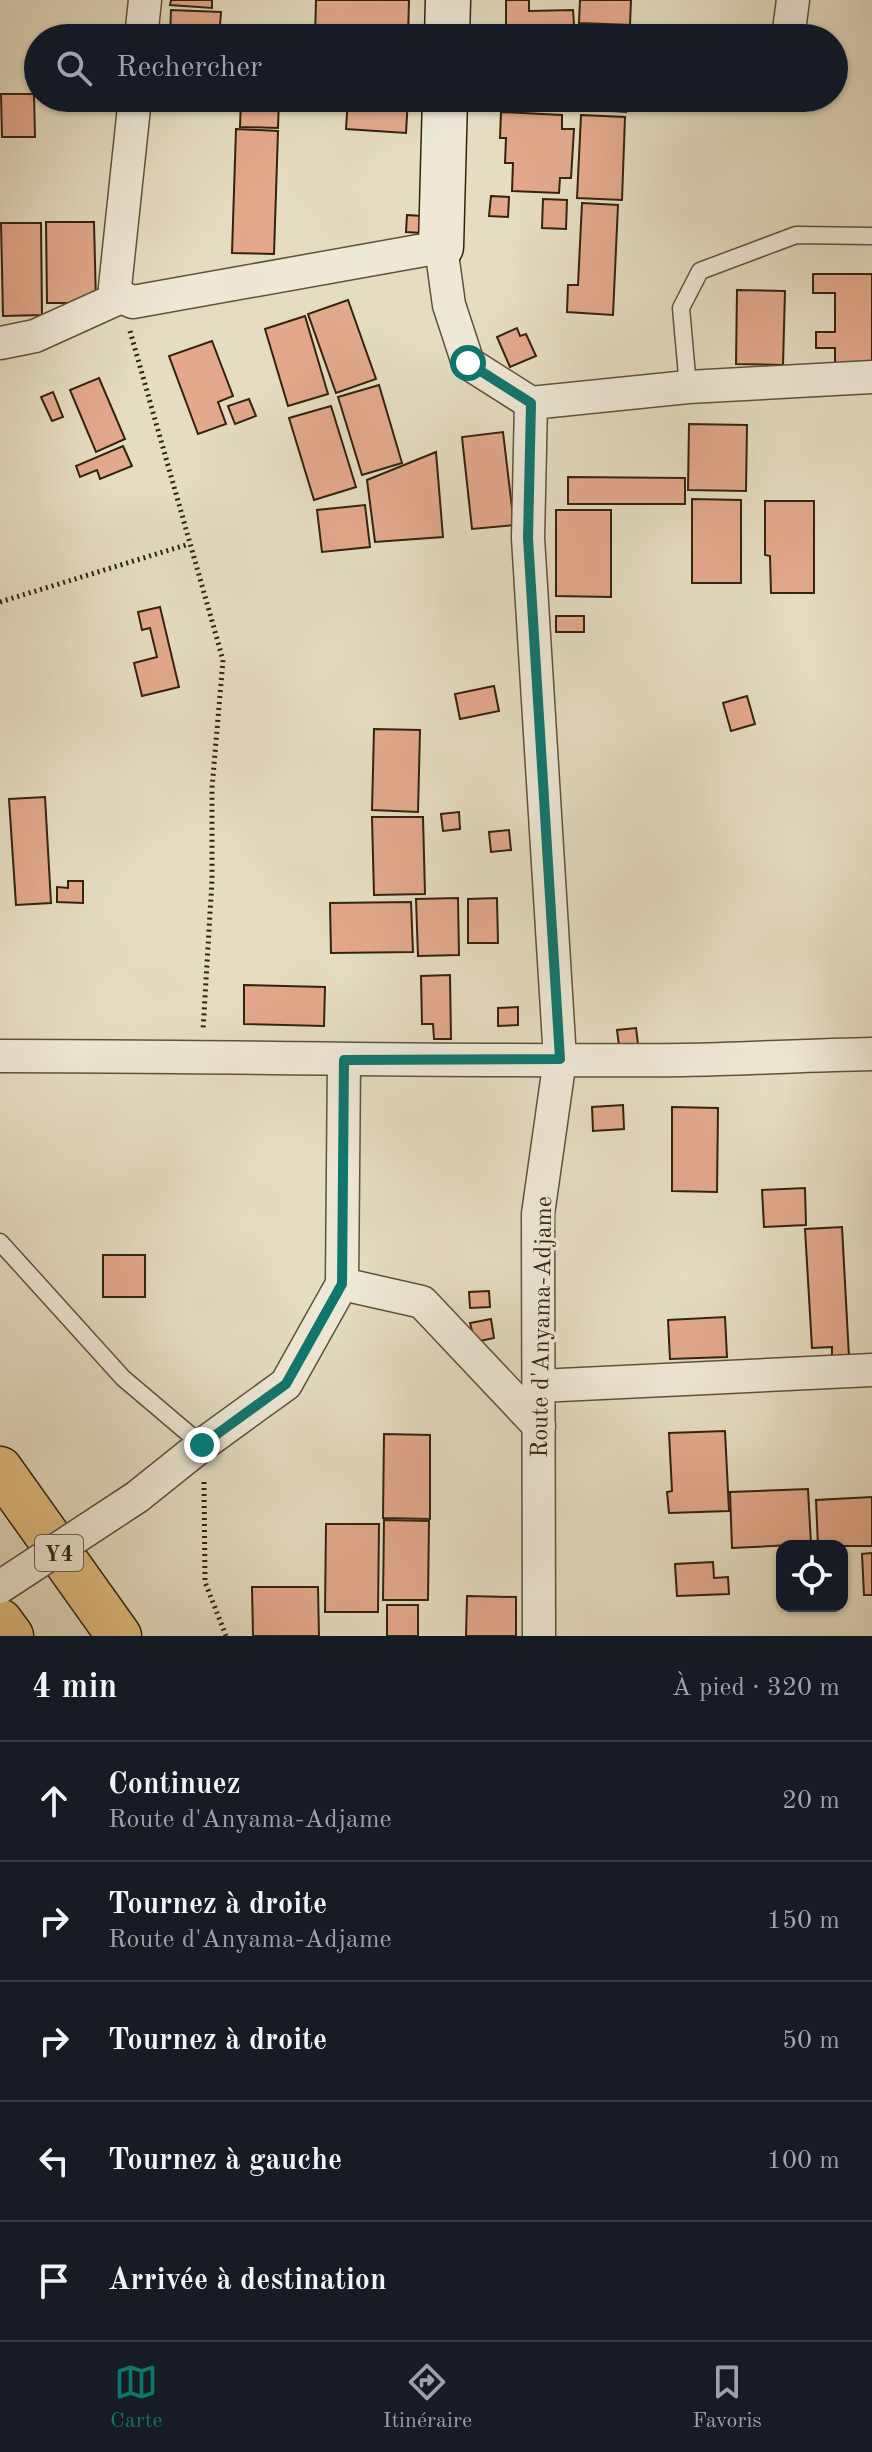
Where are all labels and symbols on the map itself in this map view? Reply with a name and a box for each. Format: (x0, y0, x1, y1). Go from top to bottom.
route start (450, 345, 486, 381)
street label: Route d'Anyama-Adjame (529, 1196, 557, 1458)
route end (184, 1427, 220, 1463)
road number: Y4 (35, 1535, 83, 1571)

